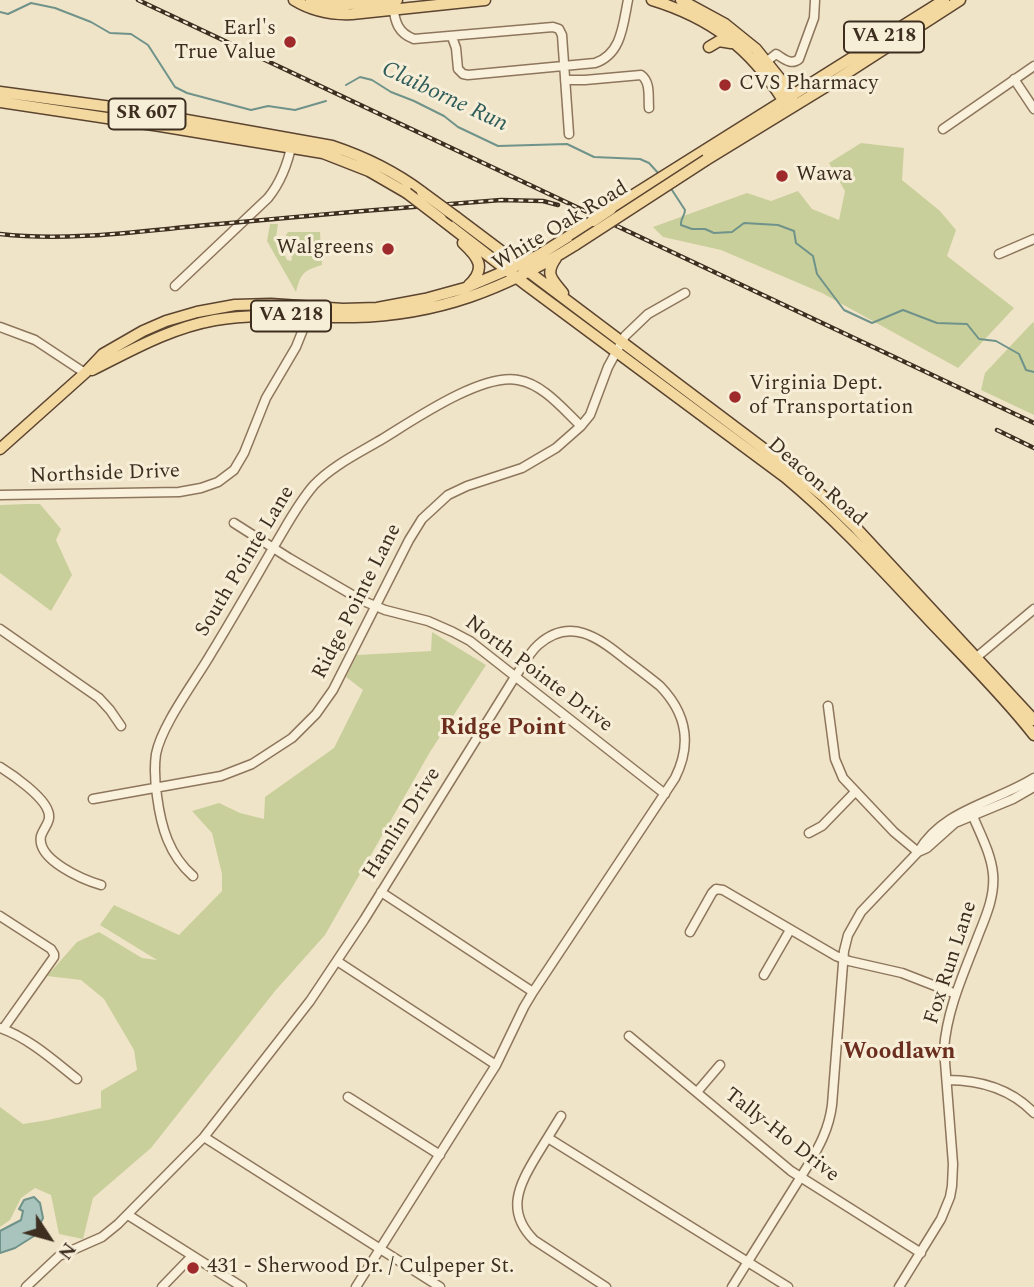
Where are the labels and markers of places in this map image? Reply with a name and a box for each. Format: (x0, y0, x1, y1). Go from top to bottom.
place label: Earl's True Value (174, 17, 276, 67)
marker: Earl's True Value (282, 34, 298, 50)
place label: CVS Pharmacy (739, 72, 878, 98)
marker: CVS Pharmacy (717, 77, 733, 93)
place label: Wawa (796, 163, 853, 189)
marker: Wawa (774, 168, 790, 184)
place label: Walgreens (276, 236, 374, 262)
marker: Walgreens (380, 241, 396, 257)
place label: Virginia Dept. of Transportation (749, 372, 913, 422)
marker: Virginia Dept. of Transportation (727, 389, 743, 405)
place label: 431 - Sherwood Dr. / Culpeper St. (207, 1255, 514, 1281)
marker: 431 - Sherwood Dr. / Culpeper St. (185, 1260, 201, 1276)

